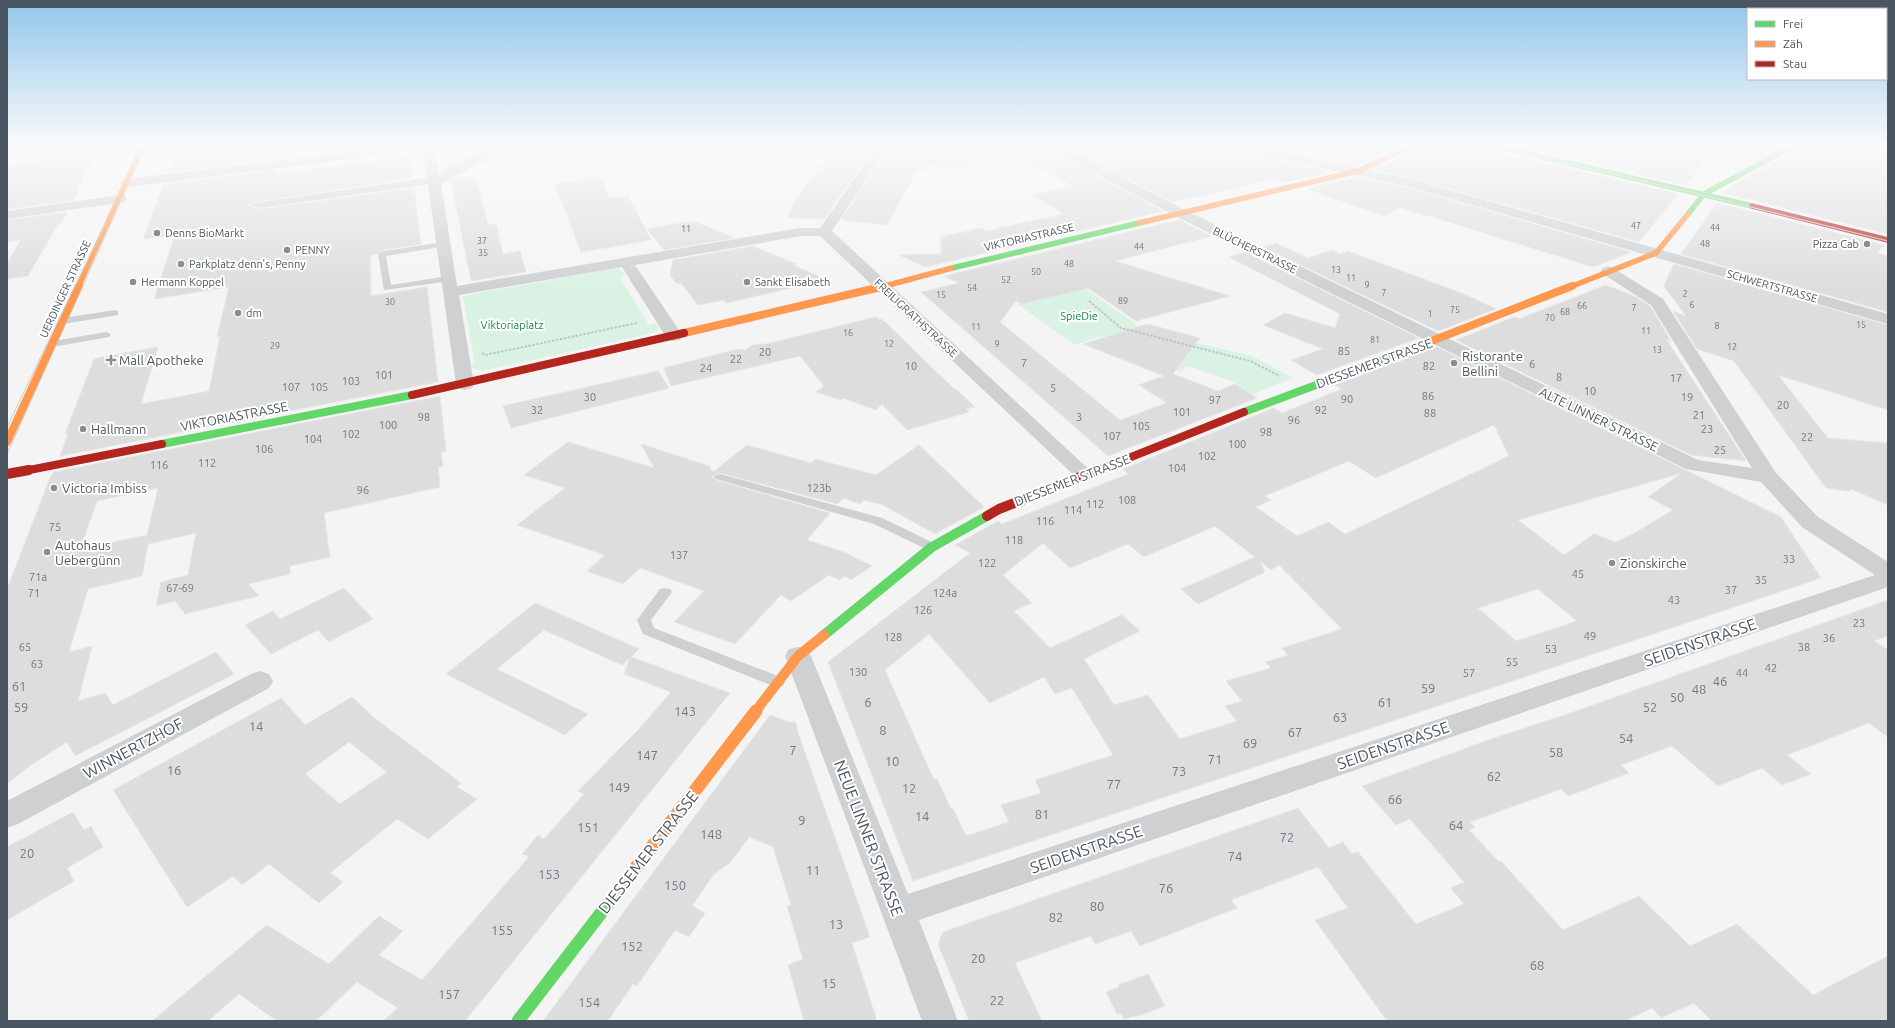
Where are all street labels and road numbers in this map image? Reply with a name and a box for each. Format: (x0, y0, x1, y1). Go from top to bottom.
street label: VIKTORIASTRASSE (983, 221, 1075, 253)
street label: BLÜCHERSTRASSE (1211, 225, 1299, 275)
street label: UERDINGER STRASSE (37, 238, 93, 340)
street label: SCHWERTSTRASSE (1725, 267, 1819, 305)
street label: FREILIGRATHSTRASSE (872, 276, 960, 360)
street label: DIESSEMER STRASSE (1314, 335, 1434, 391)
street label: ALTE LINNER STRASSE (1537, 384, 1661, 454)
street label: VIKTORIASTRASSE (179, 399, 289, 433)
street label: DIESSEMER STRASSE (1012, 452, 1132, 508)
street label: SEIDENSTRASSE (1642, 614, 1758, 670)
street label: WINNERTZHOF (80, 714, 186, 782)
street label: SEIDENSTRASSE (1335, 717, 1451, 773)
street label: NEUE LINNER STRASSE (831, 757, 907, 919)
street label: DIESSEMER STRASSE (595, 787, 701, 917)
street label: SEIDENSTRASSE (1028, 821, 1144, 877)

